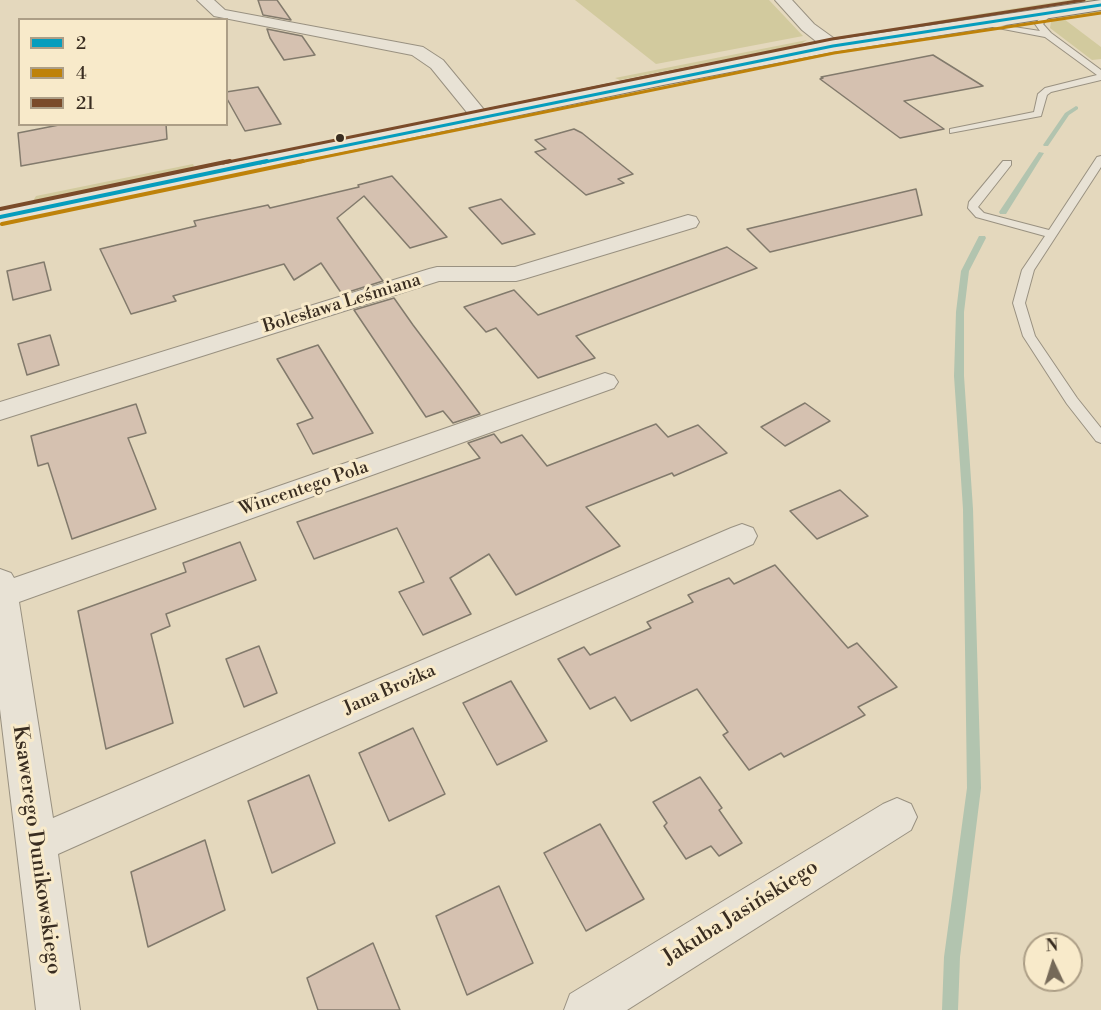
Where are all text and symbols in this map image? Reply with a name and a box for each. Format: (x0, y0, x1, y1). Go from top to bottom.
legend (18, 18, 228, 126)
text: 2 (76, 32, 86, 55)
text: 4 (76, 62, 87, 85)
text: 21 (76, 92, 94, 115)
unlabelled marker (334, 132, 346, 144)
street label: Bolesława Leśmiana (260, 270, 424, 338)
street label: Wincentego Pola (236, 457, 372, 521)
street label: Jana Brożka (341, 660, 439, 720)
street label: Ksawerego Dunikowskiego (6, 724, 66, 976)
street label: Jakuba Jasińskiego (659, 855, 823, 971)
north arrow (1023, 932, 1083, 992)
text: N (1045, 936, 1059, 956)

